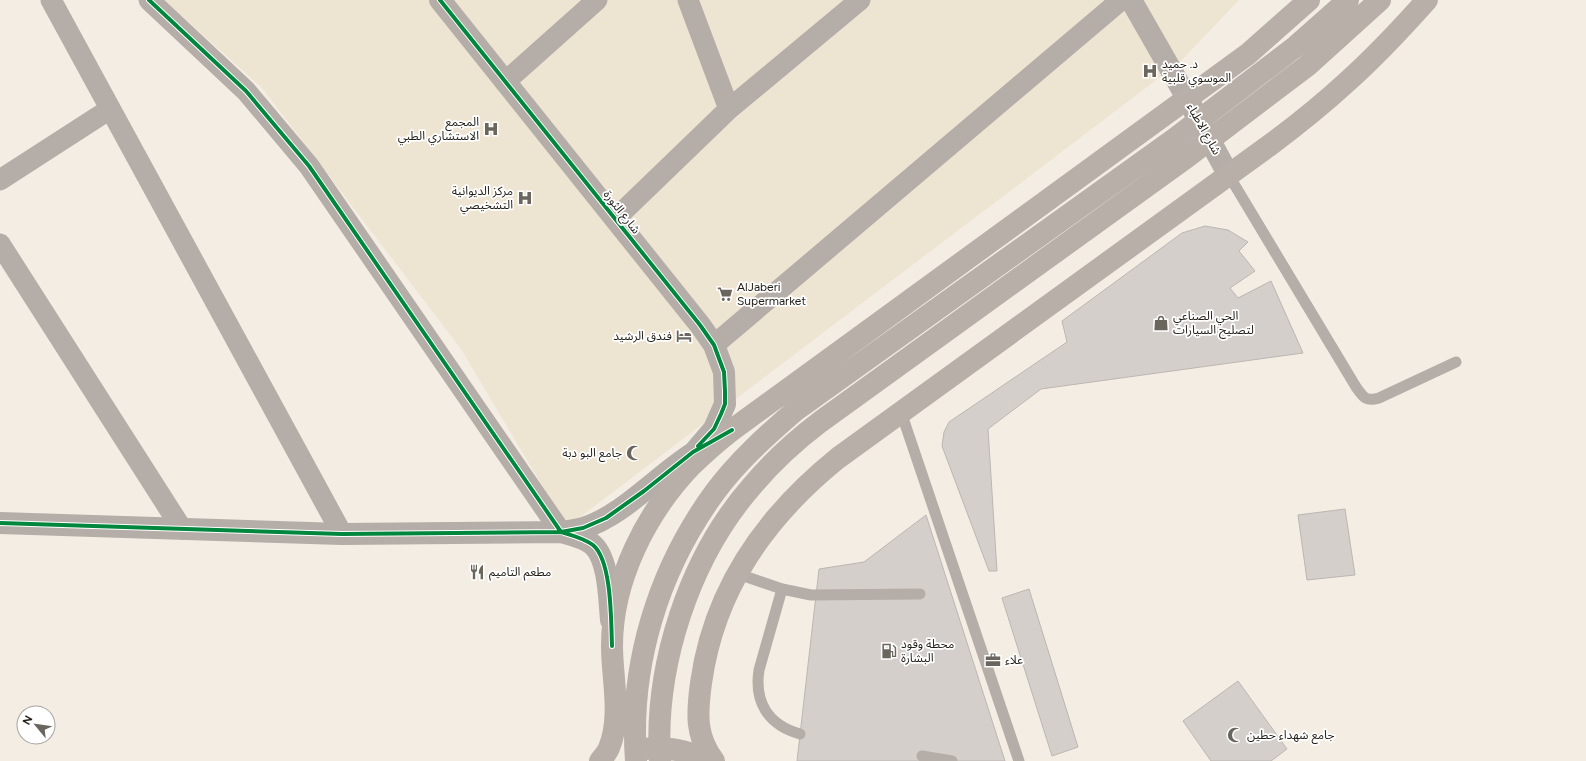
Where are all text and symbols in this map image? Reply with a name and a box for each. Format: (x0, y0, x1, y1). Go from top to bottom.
place label: د. حميد الموسوي قلبية (1162, 57, 1231, 88)
hospital icon: د. حميد الموسوي قلبية (1141, 62, 1159, 80)
street label: شارع الاطباء (1182, 101, 1224, 158)
place label: المجمع الاستشاري الطبي (398, 115, 479, 146)
hospital icon: المجمع الاستشاري الطبي (482, 120, 500, 138)
place label: مركز الديوانية التشخيصي (452, 184, 513, 215)
street label: شارع الثورة (599, 187, 643, 238)
hospital icon: مركز الديوانية التشخيصي (516, 189, 534, 207)
place label: AlJaberi Supermarket (737, 280, 806, 308)
supermarket icon: AlJaberi Supermarket (716, 285, 734, 303)
place label: الحي الصناعي لتصليح السيارات (1173, 309, 1254, 339)
shop icon: الحي الصناعي لتصليح السيارات (1152, 314, 1170, 332)
hotel icon: فندق الرشيد (675, 327, 693, 345)
place label: فندق الرشيد (613, 329, 672, 343)
mosque icon: جامع البو دبة (625, 444, 643, 462)
place label: جامع البو دبة (562, 446, 622, 462)
restaurant icon: مطعم التاميم (468, 563, 486, 581)
place label: مطعم التاميم (489, 565, 551, 581)
place label: محطة وقود البشارة (901, 637, 954, 665)
fuel station icon: محطة وقود البشارة (880, 642, 898, 660)
office icon: علاء (984, 651, 1002, 669)
place label: علاء (1005, 653, 1023, 667)
north arrow (16, 705, 56, 745)
text: N (20, 714, 35, 727)
mosque icon: جامع شهداء حطين (1226, 726, 1244, 744)
place label: جامع شهداء حطين (1247, 728, 1335, 744)

